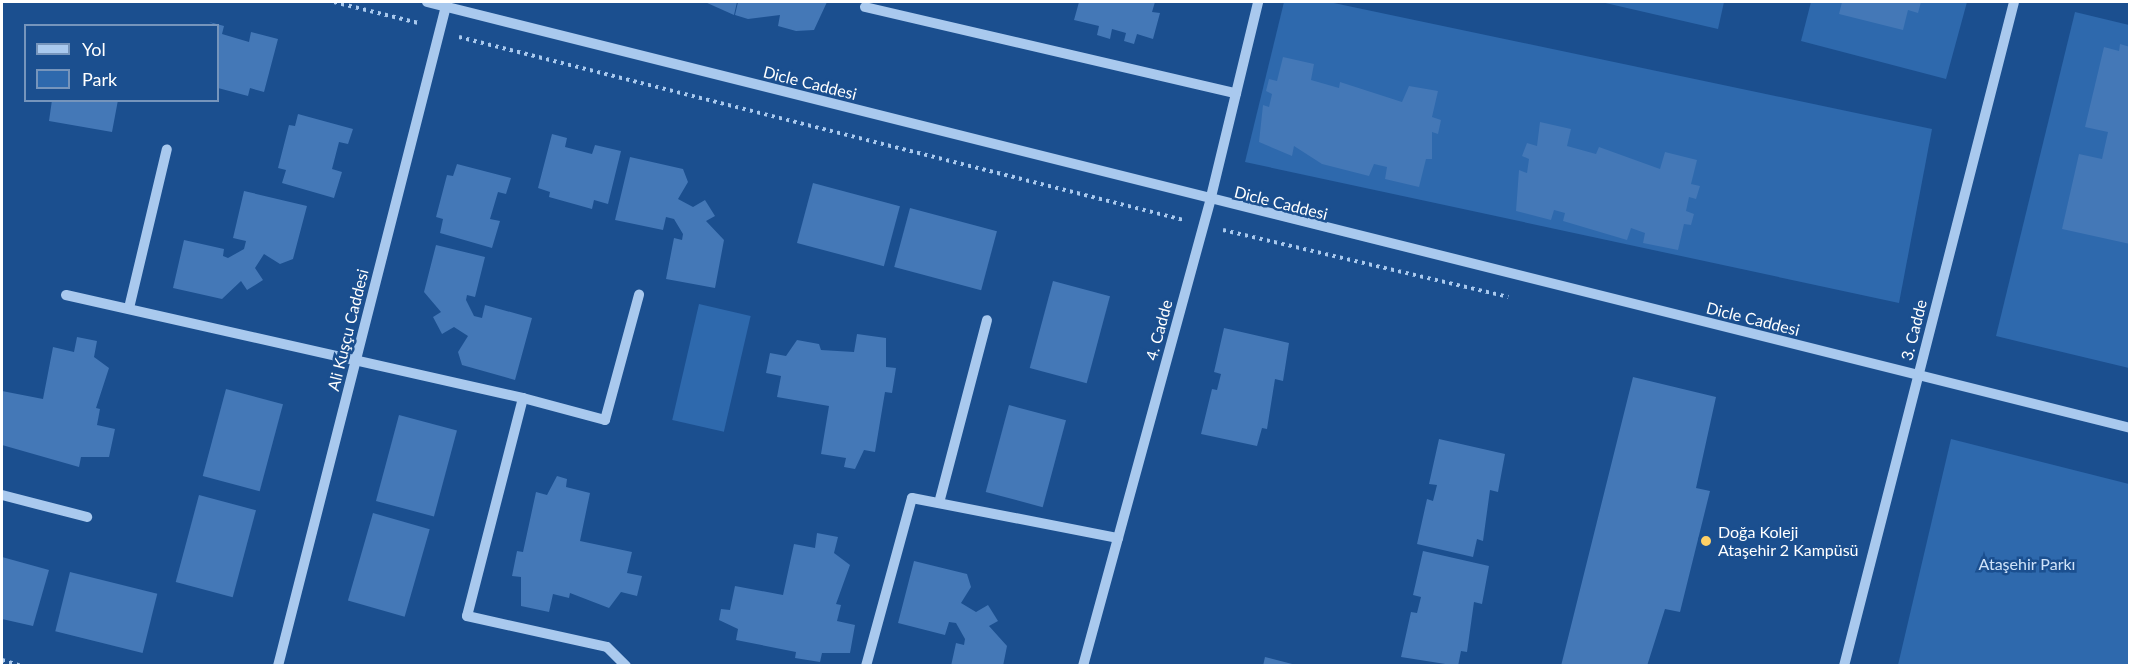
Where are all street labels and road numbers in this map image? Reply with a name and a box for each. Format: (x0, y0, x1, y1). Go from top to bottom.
street label: Dicle Caddesi (761, 62, 859, 104)
street label: Dicle Caddesi (1232, 182, 1330, 224)
street label: Ali Kuşçu Caddesi (324, 267, 372, 393)
street label: 4. Cadde (1142, 297, 1176, 363)
street label: Dicle Caddesi (1704, 298, 1802, 340)
street label: 3. Cadde (1897, 298, 1931, 362)

